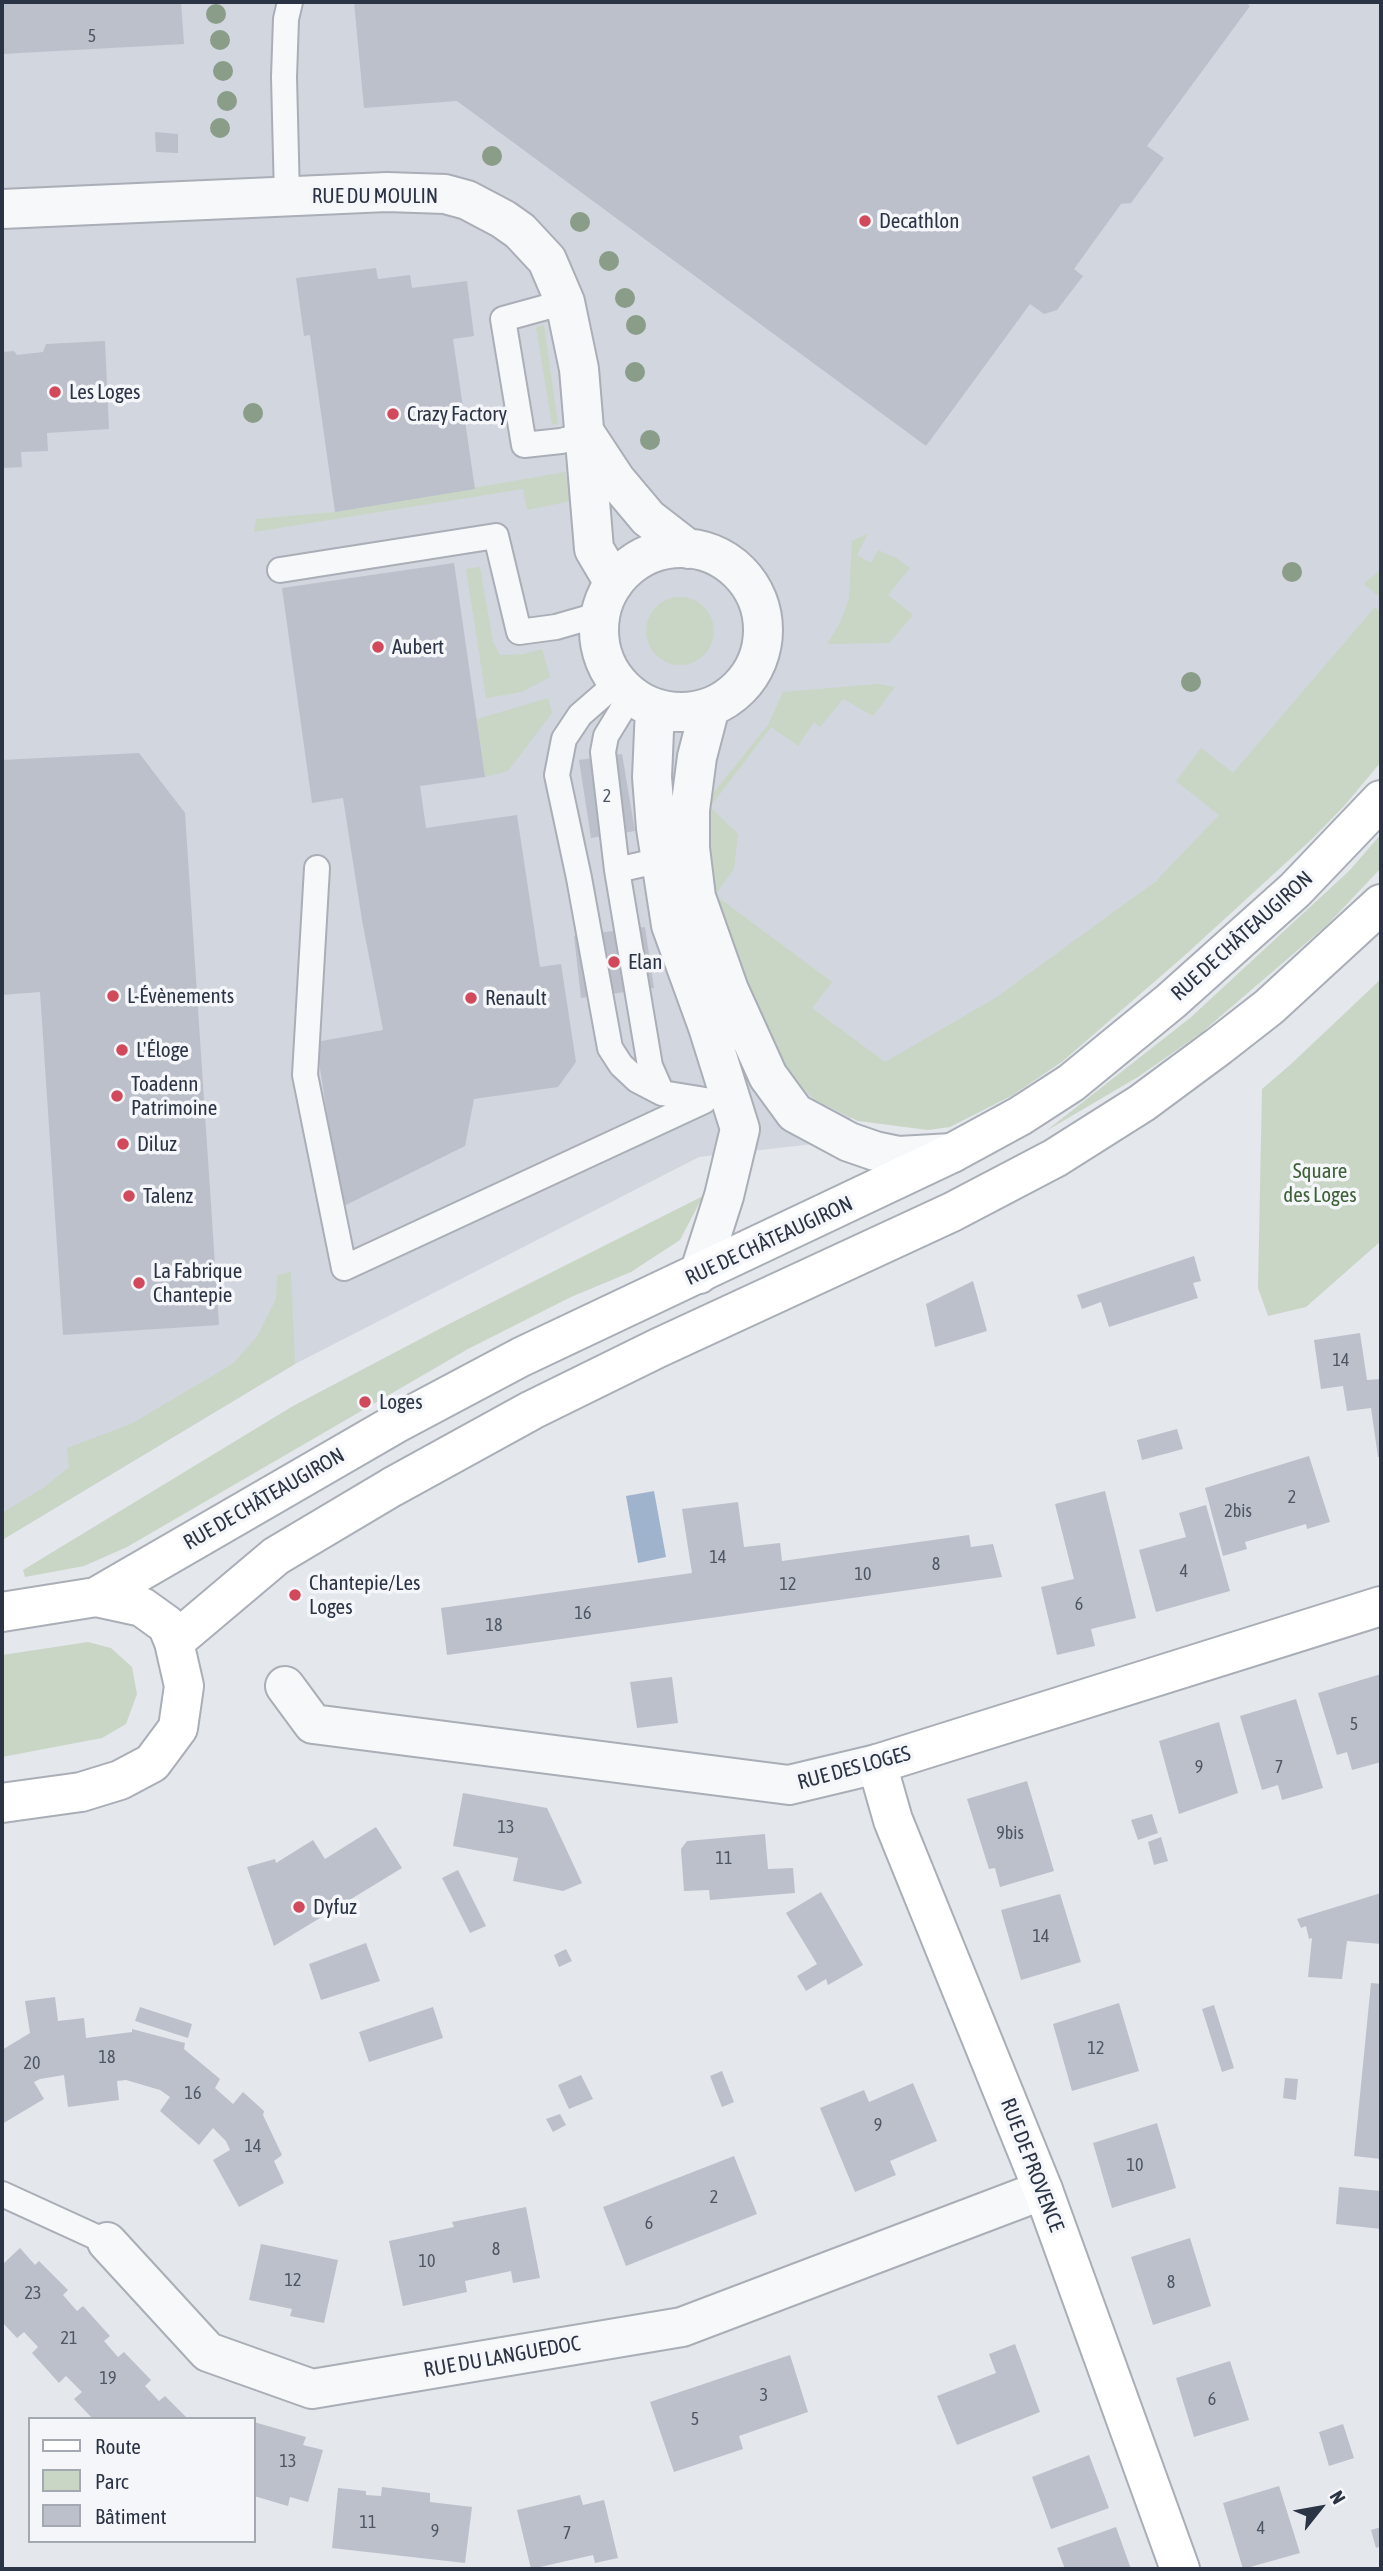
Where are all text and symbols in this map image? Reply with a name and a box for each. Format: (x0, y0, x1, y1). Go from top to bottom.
house number: 5 (88, 25, 96, 47)
street label: RUE DU MOULIN (312, 183, 438, 209)
place label: Decathlon (879, 208, 959, 234)
marker: Decathlon (857, 213, 873, 229)
place label: Les Loges (69, 379, 141, 405)
marker: Les Loges (47, 384, 63, 400)
place label: Crazy Factory (407, 401, 507, 427)
marker: Crazy Factory (385, 406, 401, 422)
place label: Aubert (392, 634, 444, 660)
marker: Aubert (370, 639, 386, 655)
house number: 2 (603, 785, 611, 807)
street label: RUE DE CHÂTEAUGIRON (1166, 866, 1318, 1006)
place label: Elan (628, 949, 662, 975)
marker: Elan (606, 954, 622, 970)
place label: L-Évènements (127, 983, 234, 1009)
place label: Renault (485, 985, 547, 1011)
marker: L-Évènements (105, 988, 121, 1004)
marker: Renault (463, 990, 479, 1006)
place label: L'Éloge (136, 1037, 189, 1063)
marker: L'Éloge (114, 1042, 130, 1058)
place label: Toadenn Patrimoine (131, 1071, 217, 1121)
marker: Toadenn Patrimoine (109, 1088, 125, 1104)
place label: Diluz (137, 1131, 177, 1157)
marker: Diluz (115, 1136, 131, 1152)
park label: Square des Loges (1283, 1158, 1357, 1208)
place label: Talenz (143, 1183, 193, 1209)
marker: Talenz (121, 1188, 137, 1204)
street label: RUE DE CHÂTEAUGIRON (681, 1191, 857, 1291)
place label: La Fabrique Chantepie (153, 1258, 242, 1308)
marker: La Fabrique Chantepie (131, 1275, 147, 1291)
house number: 14 (1333, 1349, 1349, 1371)
place label: Loges (379, 1389, 423, 1415)
marker: Loges (357, 1394, 373, 1410)
street label: RUE DE CHÂTEAUGIRON (179, 1443, 349, 1555)
house number: 2 (1288, 1486, 1296, 1508)
house number: 2bis (1224, 1500, 1252, 1522)
house number: 14 (710, 1546, 726, 1568)
house number: 8 (932, 1553, 940, 1575)
house number: 4 (1180, 1560, 1188, 1582)
house number: 10 (855, 1563, 871, 1585)
place label: Chantepie/Les Loges (309, 1570, 420, 1620)
house number: 12 (780, 1573, 796, 1595)
marker: Chantepie/Les Loges (287, 1587, 303, 1603)
house number: 6 (1075, 1593, 1083, 1615)
house number: 16 (575, 1602, 591, 1624)
house number: 18 (486, 1614, 502, 1636)
house number: 5 (1350, 1713, 1358, 1735)
street label: RUE DES LOGES (795, 1741, 913, 1795)
house number: 9 (1195, 1756, 1203, 1778)
house number: 7 (1275, 1756, 1283, 1778)
house number: 13 (498, 1816, 514, 1838)
house number: 9bis (996, 1822, 1024, 1844)
house number: 11 (716, 1847, 732, 1869)
place label: Dyfuz (313, 1894, 357, 1920)
marker: Dyfuz (291, 1899, 307, 1915)
house number: 14 (1033, 1925, 1049, 1947)
house number: 12 (1088, 2037, 1104, 2059)
house number: 18 (99, 2046, 115, 2068)
house number: 20 (24, 2052, 40, 2074)
house number: 16 (185, 2082, 201, 2104)
street label: RUE DE PROVENCE (995, 2095, 1069, 2235)
house number: 9 (874, 2114, 882, 2136)
house number: 14 (245, 2135, 261, 2157)
house number: 10 (1127, 2154, 1143, 2176)
house number: 2 (710, 2186, 718, 2208)
house number: 6 (645, 2212, 653, 2234)
house number: 8 (492, 2238, 500, 2260)
house number: 10 (419, 2250, 435, 2272)
house number: 12 (285, 2269, 301, 2291)
house number: 8 (1167, 2271, 1175, 2293)
house number: 23 (25, 2282, 41, 2304)
house number: 21 (61, 2327, 77, 2349)
street label: RUE DU LANGUEDOC (422, 2331, 582, 2383)
house number: 19 (100, 2367, 116, 2389)
house number: 3 (760, 2384, 768, 2406)
house number: 6 (1208, 2388, 1216, 2410)
house number: 5 (691, 2408, 699, 2430)
legend (28, 2417, 256, 2543)
text: Route (95, 2434, 141, 2458)
house number: 13 (280, 2450, 296, 2472)
text: Parc (95, 2469, 129, 2493)
north arrow (1285, 2473, 1355, 2543)
text: N (1326, 2487, 1350, 2508)
text: Bâtiment (95, 2504, 166, 2528)
house number: 11 (360, 2511, 376, 2533)
house number: 4 (1257, 2517, 1265, 2539)
house number: 9 (431, 2520, 439, 2542)
house number: 7 (563, 2522, 571, 2544)

